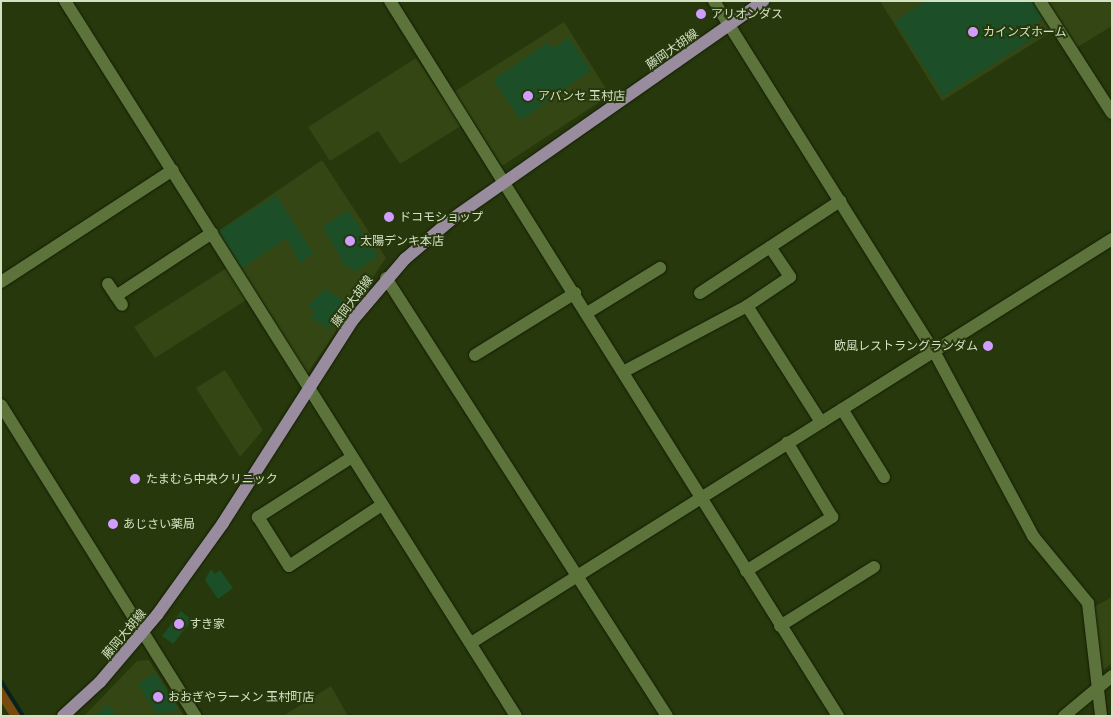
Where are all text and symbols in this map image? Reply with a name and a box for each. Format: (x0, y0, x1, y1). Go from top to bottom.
place label: アリオンダス (711, 7, 783, 21)
marker: アリオンダス (695, 8, 707, 20)
place label: カインズホーム (983, 25, 1067, 39)
street label: 藤岡大胡線 (643, 26, 701, 72)
marker: カインズホーム (967, 26, 979, 38)
place label: アバンセ 玉村店 (538, 89, 625, 103)
marker: アバンセ 玉村店 (522, 90, 534, 102)
place label: ドコモショップ (399, 210, 483, 224)
marker: ドコモショップ (383, 211, 395, 223)
place label: 太陽デンキ本店 (360, 234, 444, 248)
marker: 太陽デンキ本店 (344, 235, 356, 247)
street label: 藤岡大胡線 (328, 273, 376, 329)
place label: 欧風レストラングランダム (834, 339, 978, 353)
marker: 欧風レストラングランダム (982, 340, 994, 352)
marker: たまむら中央クリニック (128, 472, 142, 486)
place label: たまむら中央クリニック (146, 472, 278, 486)
place label: あじさい薬局 (123, 517, 195, 531)
marker: あじさい薬局 (107, 518, 119, 530)
street label: 藤岡大胡線 (99, 606, 149, 662)
place label: すき家 (189, 617, 225, 631)
marker: すき家 (173, 618, 185, 630)
place label: おおぎやラーメン 玉村町店 (168, 690, 315, 704)
marker: おおぎやラーメン 玉村町店 (152, 691, 164, 703)

